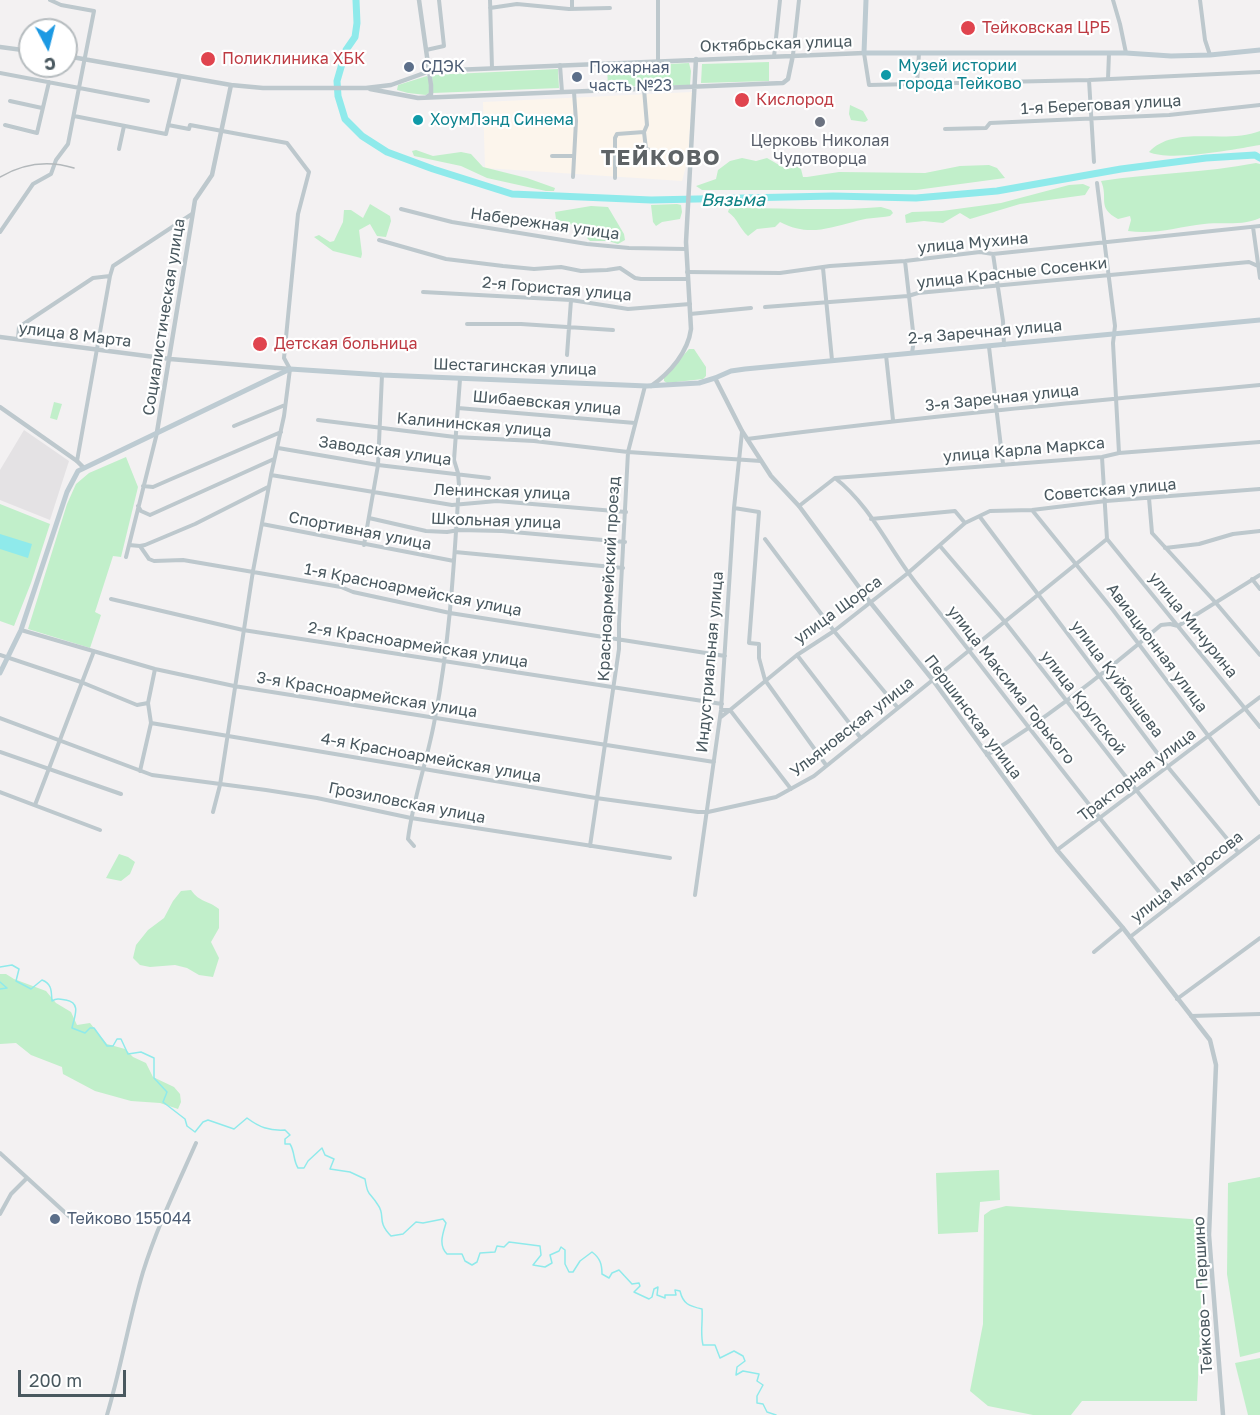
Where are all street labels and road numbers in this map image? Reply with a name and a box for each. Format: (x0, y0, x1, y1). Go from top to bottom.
street label: Октябрьская улица (699, 32, 853, 56)
street label: 1-я Береговая улица (1020, 91, 1182, 119)
street label: Набережная улица (469, 204, 621, 244)
street label: Социалистическая улица (139, 217, 189, 417)
street label: улица Мухина (917, 229, 1029, 257)
street label: улица Красные Сосенки (916, 253, 1108, 293)
street label: 2-я Гористая улица (481, 273, 633, 305)
street label: 2-я Заречная улица (907, 316, 1063, 348)
street label: улица 8 Марта (17, 319, 133, 351)
street label: Шестагинская улица (433, 355, 597, 379)
street label: 3-я Заречная улица (924, 380, 1080, 416)
street label: Шибаевская улица (472, 387, 622, 419)
street label: Калининская улица (396, 409, 552, 441)
street label: Заводская улица (317, 432, 453, 470)
street label: улица Карла Маркса (942, 433, 1106, 467)
street label: Советская улица (1043, 475, 1177, 505)
street label: Красноармейский проезд (594, 476, 624, 682)
street label: Ленинская улица (433, 480, 571, 504)
street label: Спортивная улица (287, 508, 433, 554)
street label: Школьная улица (431, 509, 561, 533)
street label: 1-я Красноармейская улица (303, 559, 523, 621)
street label: улица Мичурина (1144, 568, 1242, 682)
street label: Индустриальная улица (693, 571, 727, 753)
street label: улица Щорса (790, 572, 886, 648)
street label: Авиационная улица (1102, 580, 1212, 716)
street label: улица Максима Горького (943, 602, 1079, 768)
street label: улица Куйбышева (1067, 617, 1167, 741)
street label: 2-я Красноармейская улица (306, 618, 530, 672)
street label: улица Крупской (1036, 647, 1130, 759)
street label: Першинская улица (920, 651, 1026, 783)
street label: 3-я Красноармейская улица (255, 668, 479, 722)
street label: Ульяновская улица (786, 673, 918, 781)
street label: Тракторная улица (1074, 724, 1200, 826)
street label: 4-я Красноармейская улица (319, 729, 543, 787)
street label: Грозиловская улица (327, 778, 487, 828)
street label: улица Матросова (1127, 827, 1247, 927)
street label: Тейково — Першино (1189, 1216, 1217, 1374)

